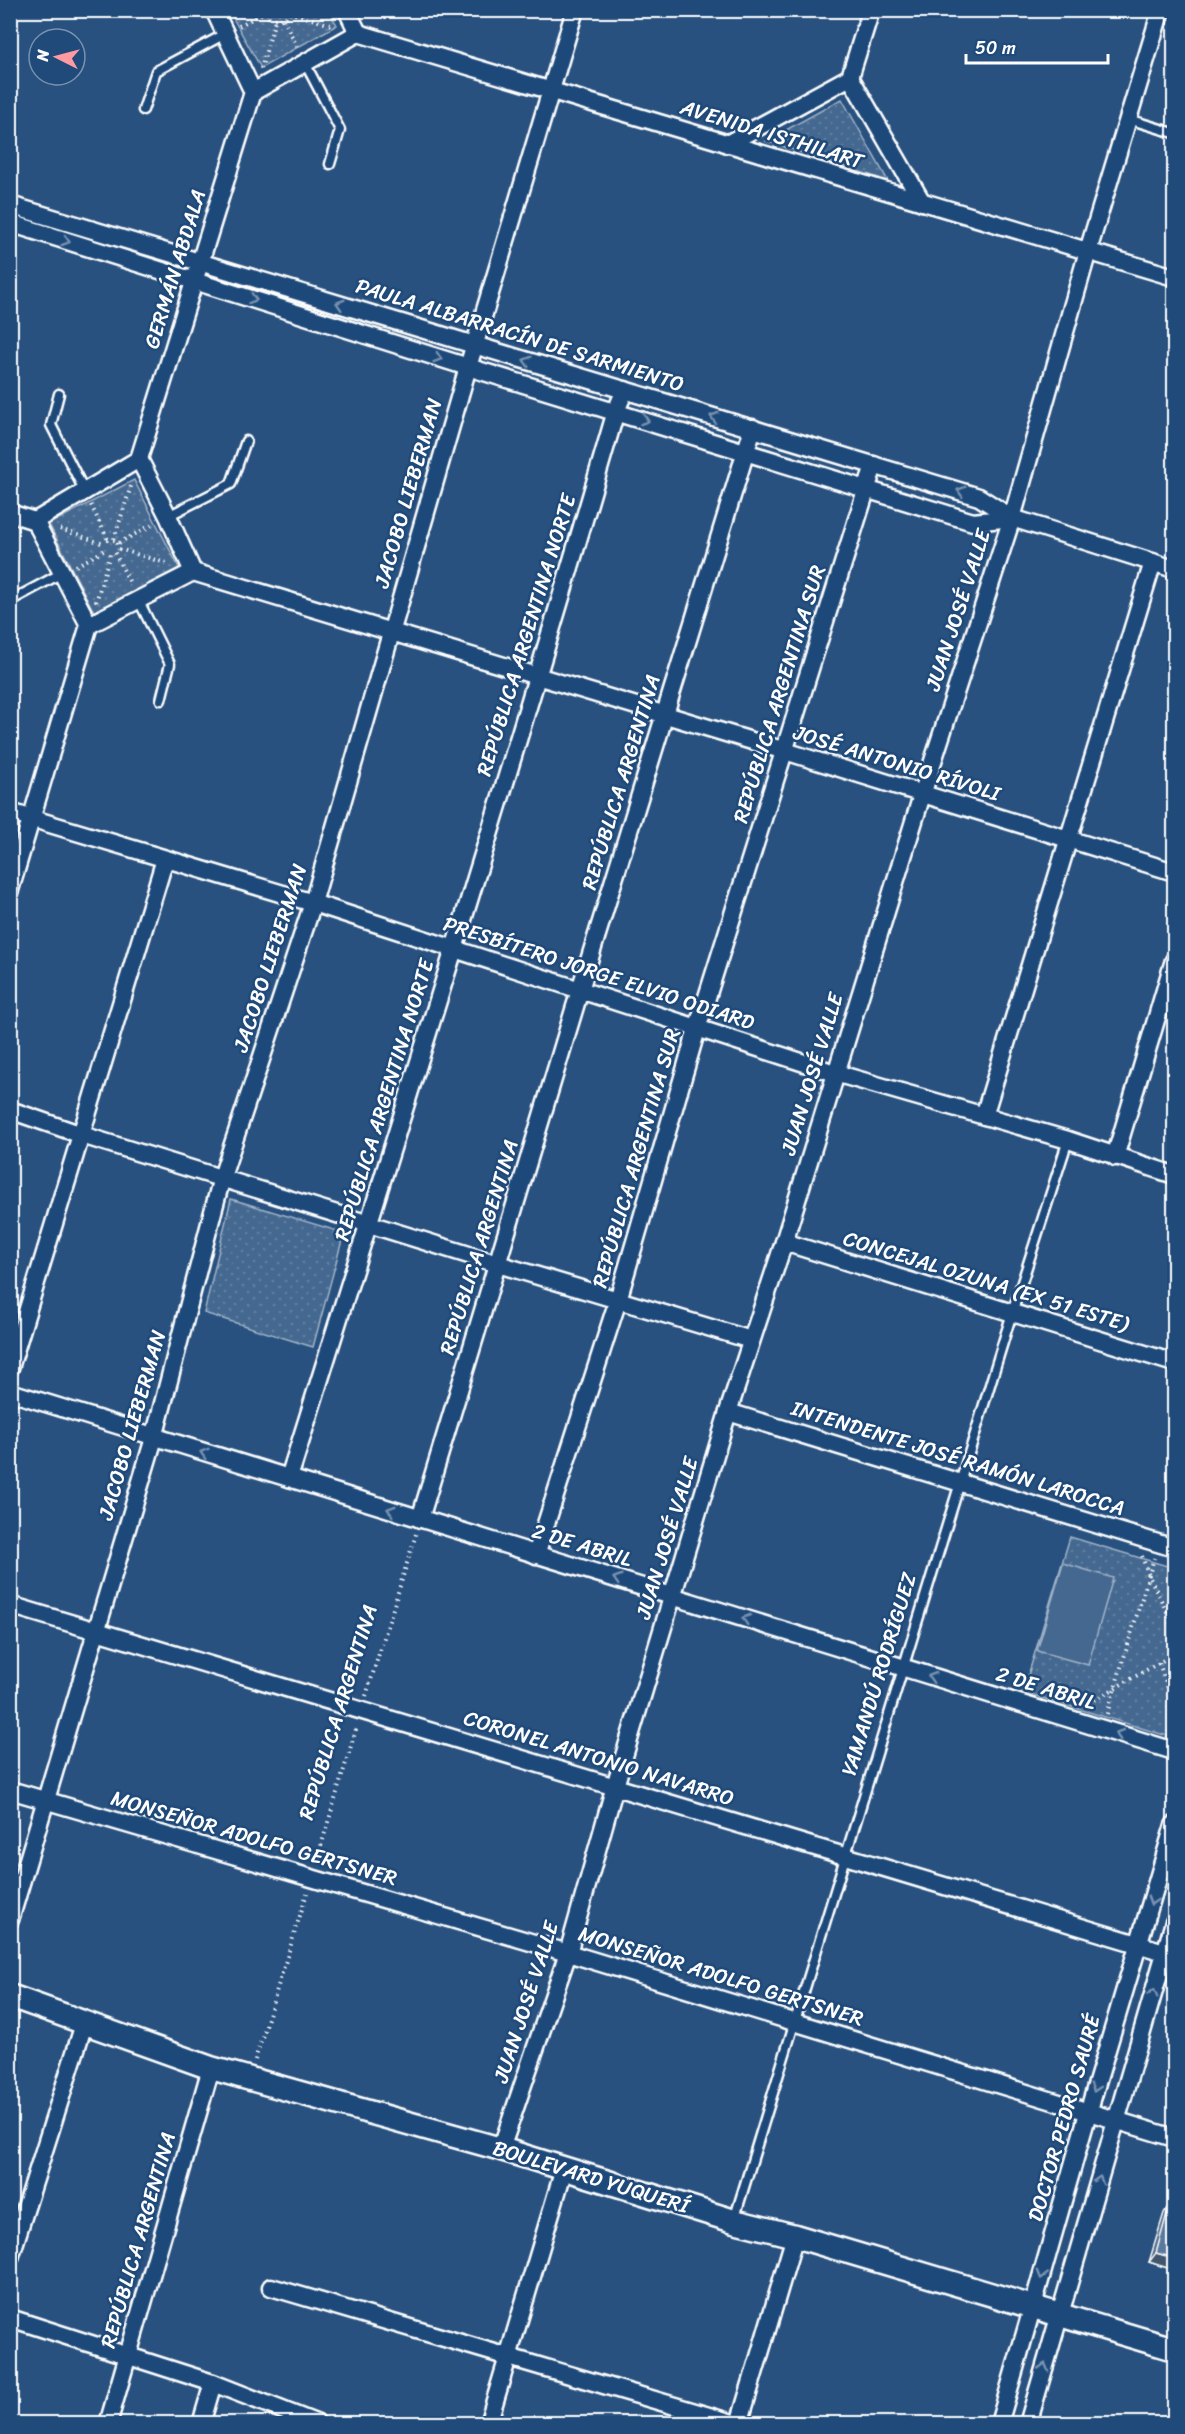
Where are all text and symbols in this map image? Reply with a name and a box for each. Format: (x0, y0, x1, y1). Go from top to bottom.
north arrow (27, 27, 87, 87)
scale bar (966, 27, 1108, 65)
text: 50 m (975, 32, 1016, 64)
text: N (27, 48, 58, 64)
street label: AVENIDA ISTHILART (675, 88, 870, 180)
street label: GERMÁN ABDALA (133, 185, 217, 353)
one-way arrow (60, 234, 71, 246)
street label: PAULA ALBARRACÍN DE SARMIENTO (351, 267, 689, 403)
one-way arrow (247, 292, 257, 304)
one-way arrow (335, 299, 346, 311)
one-way arrow (432, 351, 443, 363)
one-way arrow (522, 355, 533, 368)
street label: JACOBO LIEBERMAN (362, 393, 453, 593)
one-way arrow (709, 412, 720, 424)
one-way arrow (639, 413, 650, 425)
one-way arrow (956, 486, 967, 498)
street label: REPÚBLICA ARGENTINA NORTE (465, 488, 587, 781)
street label: JUAN JOSÉ VALLE (914, 523, 1002, 697)
street label: REPÚBLICA ARGENTINA SUR (722, 560, 836, 828)
street label: REPÚBLICA ARGENTINA (570, 670, 672, 894)
street label: JOSÉ ANTONIO RÍVOLI (788, 713, 1007, 813)
street label: JACOBO LIEBERMAN (221, 859, 318, 1058)
street label: PRESBÍTERO JORGE ELVIO ODIARD (438, 905, 760, 1041)
street label: REPÚBLICA ARGENTINA NORTE (323, 953, 445, 1246)
street label: JUAN JOSÉ VALLE (769, 987, 855, 1161)
street label: REPÚBLICA ARGENTINA SUR (581, 1024, 691, 1292)
street label: REPÚBLICA ARGENTINA (428, 1135, 530, 1359)
street label: CONCEJAL OZUNA (EX 51 ESTE) (839, 1219, 1135, 1343)
street label: JACOBO LIEBERMAN (86, 1325, 177, 1525)
street label: INTENDENTE JOSÉ RAMÓN LAROCCA (786, 1389, 1129, 1527)
one-way arrow (199, 1448, 210, 1460)
street label: JUAN JOSÉ VALLE (624, 1451, 710, 1625)
one-way arrow (386, 1505, 397, 1517)
street label: 2 DE ABRIL (527, 1512, 637, 1578)
street label: YAMANDÚ RODRÍGUEZ (830, 1568, 928, 1780)
one-way arrow (612, 1574, 623, 1586)
street label: REPÚBLICA ARGENTINA (287, 1600, 389, 1824)
one-way arrow (741, 1614, 752, 1626)
street label: 2 DE ABRIL (991, 1655, 1101, 1721)
one-way arrow (927, 1672, 938, 1684)
street label: CORONEL ANTONIO NAVARRO (459, 1699, 739, 1817)
one-way arrow (1114, 1729, 1125, 1741)
street label: MONSEÑOR ADOLFO GERTSNER (106, 1779, 402, 1897)
one-way arrow (1147, 1895, 1159, 1906)
street label: JUAN JOSÉ VALLE (482, 1915, 570, 2089)
street label: MONSEÑOR ADOLFO GERTSNER (574, 1915, 868, 2038)
one-way arrow (1146, 1988, 1158, 1999)
street label: DOCTOR PEDRO SAURÉ (1016, 2009, 1112, 2226)
one-way arrow (1090, 2082, 1102, 2093)
street label: REPÚBLICA ARGENTINA (89, 2127, 187, 2353)
street label: BOULEVARD YUQUERÍ (488, 2129, 696, 2225)
one-way arrow (1092, 2175, 1104, 2186)
one-way arrow (1037, 2269, 1049, 2280)
one-way arrow (1037, 2362, 1049, 2373)

